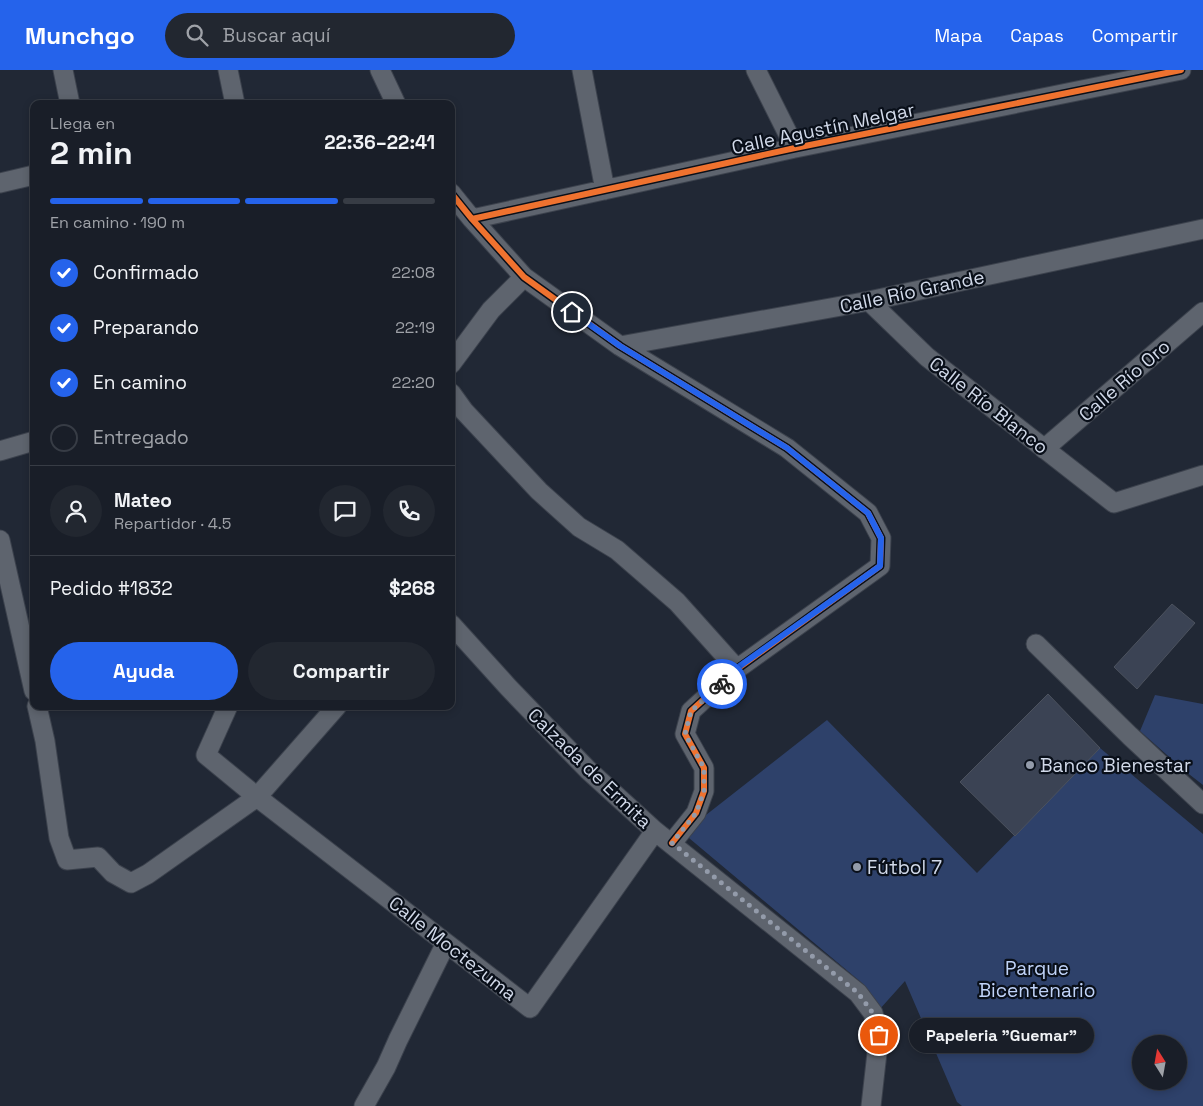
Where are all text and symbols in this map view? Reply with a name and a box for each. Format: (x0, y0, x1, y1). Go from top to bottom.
search box (165, 13, 515, 58)
text: Munchgo (25, 20, 135, 51)
icon: search (183, 21, 211, 49)
text: Buscar aquí (223, 23, 330, 48)
text: Mapa (934, 24, 982, 47)
text: Capas (1010, 24, 1064, 47)
text: Compartir (1092, 24, 1178, 47)
street label: Calle Agustín Melgar (729, 97, 917, 160)
text: Llega en (50, 113, 115, 134)
text: 22:36–22:41 (324, 130, 435, 155)
text: 2 min (50, 133, 133, 173)
text: En camino · 190 m (50, 212, 185, 233)
icon: check (50, 259, 78, 287)
text: Confirmado (93, 260, 199, 285)
text: 22:08 (391, 262, 435, 283)
street label: Calle Río Grande (837, 264, 987, 319)
pin (551, 291, 593, 333)
icon: home (558, 298, 586, 326)
icon: check (50, 314, 78, 342)
text: Preparando (93, 315, 199, 340)
text: 22:19 (395, 317, 435, 338)
street label: Calle Río Oro (1073, 334, 1175, 427)
street label: Calle Río Blanco (924, 351, 1053, 460)
icon: check (50, 369, 78, 397)
text: En camino (93, 370, 187, 395)
text: 22:20 (392, 372, 435, 393)
text: Entregado (93, 425, 189, 450)
button: person (50, 485, 102, 537)
button: chat (319, 485, 371, 537)
button: phone (383, 485, 435, 537)
text: Mateo (114, 488, 172, 513)
text: Repartidor · 4.5 (114, 513, 231, 534)
text: Pedido #1832 (50, 576, 173, 601)
text: $268 (389, 576, 435, 601)
button: Ayuda (50, 642, 238, 700)
button: Compartir (248, 642, 435, 700)
courier (697, 659, 747, 709)
icon: bike (708, 670, 736, 698)
street label: Calzada de Ermita (522, 703, 657, 834)
place label: Banco Bienestar (1040, 753, 1191, 778)
marker: Banco Bienestar (1024, 759, 1036, 771)
place label: Fútbol 7 (867, 855, 942, 880)
marker: Fútbol 7 (851, 861, 863, 873)
street label: Calle Moctezuma (384, 891, 522, 1006)
park label: Parque Bicentenario (979, 956, 1095, 1003)
pin (858, 1014, 900, 1056)
callout: Papeleria "Guemar" (909, 1018, 1094, 1052)
icon: bag (865, 1021, 893, 1049)
text: Papeleria "Guemar" (926, 1025, 1077, 1046)
north arrow (1132, 1035, 1188, 1090)
map controls (1132, 1035, 1187, 1090)

